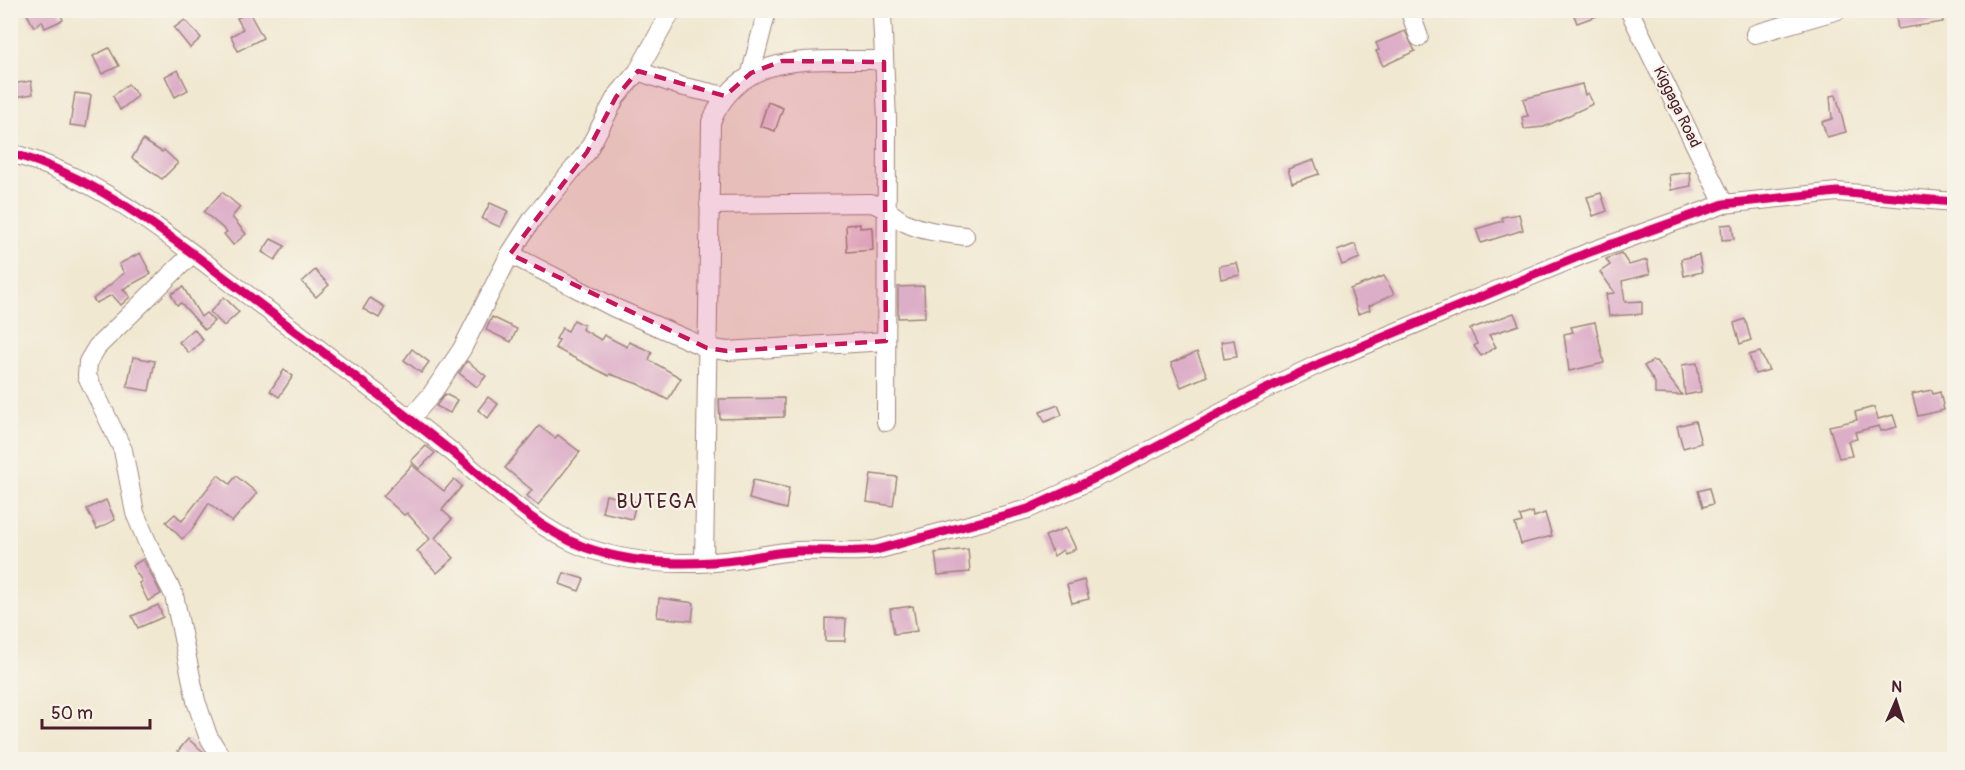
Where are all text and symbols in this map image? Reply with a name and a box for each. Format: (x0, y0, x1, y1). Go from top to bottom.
street label: Kiggaga Road (1649, 63, 1705, 151)
district label: BUTEGA (616, 489, 698, 514)
north arrow (1866, 671, 1926, 731)
text: N (1891, 677, 1903, 697)
scale bar (42, 692, 150, 730)
text: 50 m (51, 702, 93, 725)

